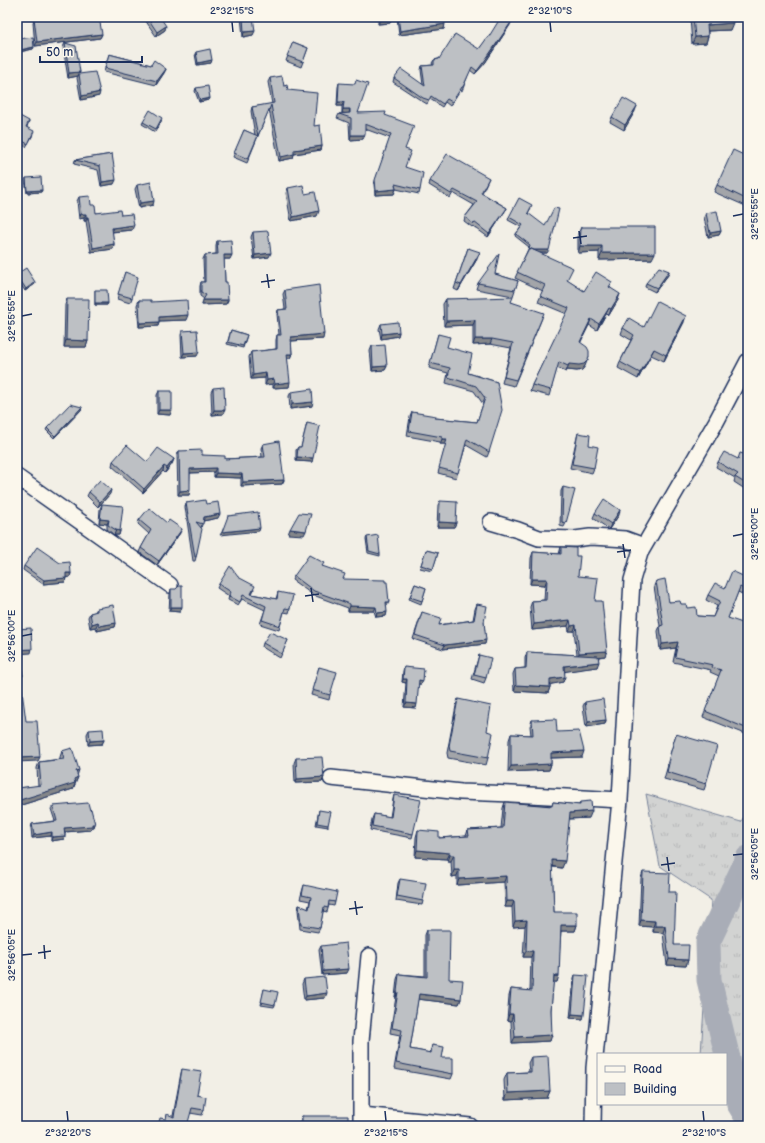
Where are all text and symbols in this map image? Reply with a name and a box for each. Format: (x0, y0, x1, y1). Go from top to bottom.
text: 2°32'15"S (210, 5, 254, 17)
text: 2°32'10"S (528, 5, 572, 17)
scale bar (40, 38, 142, 64)
text: 50 m (46, 45, 73, 60)
text: 32°55'55"E (749, 188, 761, 240)
text: 32°55'55"E (6, 290, 18, 342)
text: 32°56'00"E (749, 507, 761, 560)
text: 32°56'00"E (6, 609, 18, 662)
text: 32°56'05"E (749, 827, 761, 880)
text: 32°56'05"E (6, 928, 18, 981)
legend (597, 1053, 727, 1105)
text: Road (633, 1062, 662, 1077)
text: Building (633, 1082, 677, 1097)
text: 2°32'20"S (45, 1127, 91, 1139)
text: 2°32'15"S (364, 1127, 408, 1139)
text: 2°32'10"S (682, 1127, 726, 1139)

